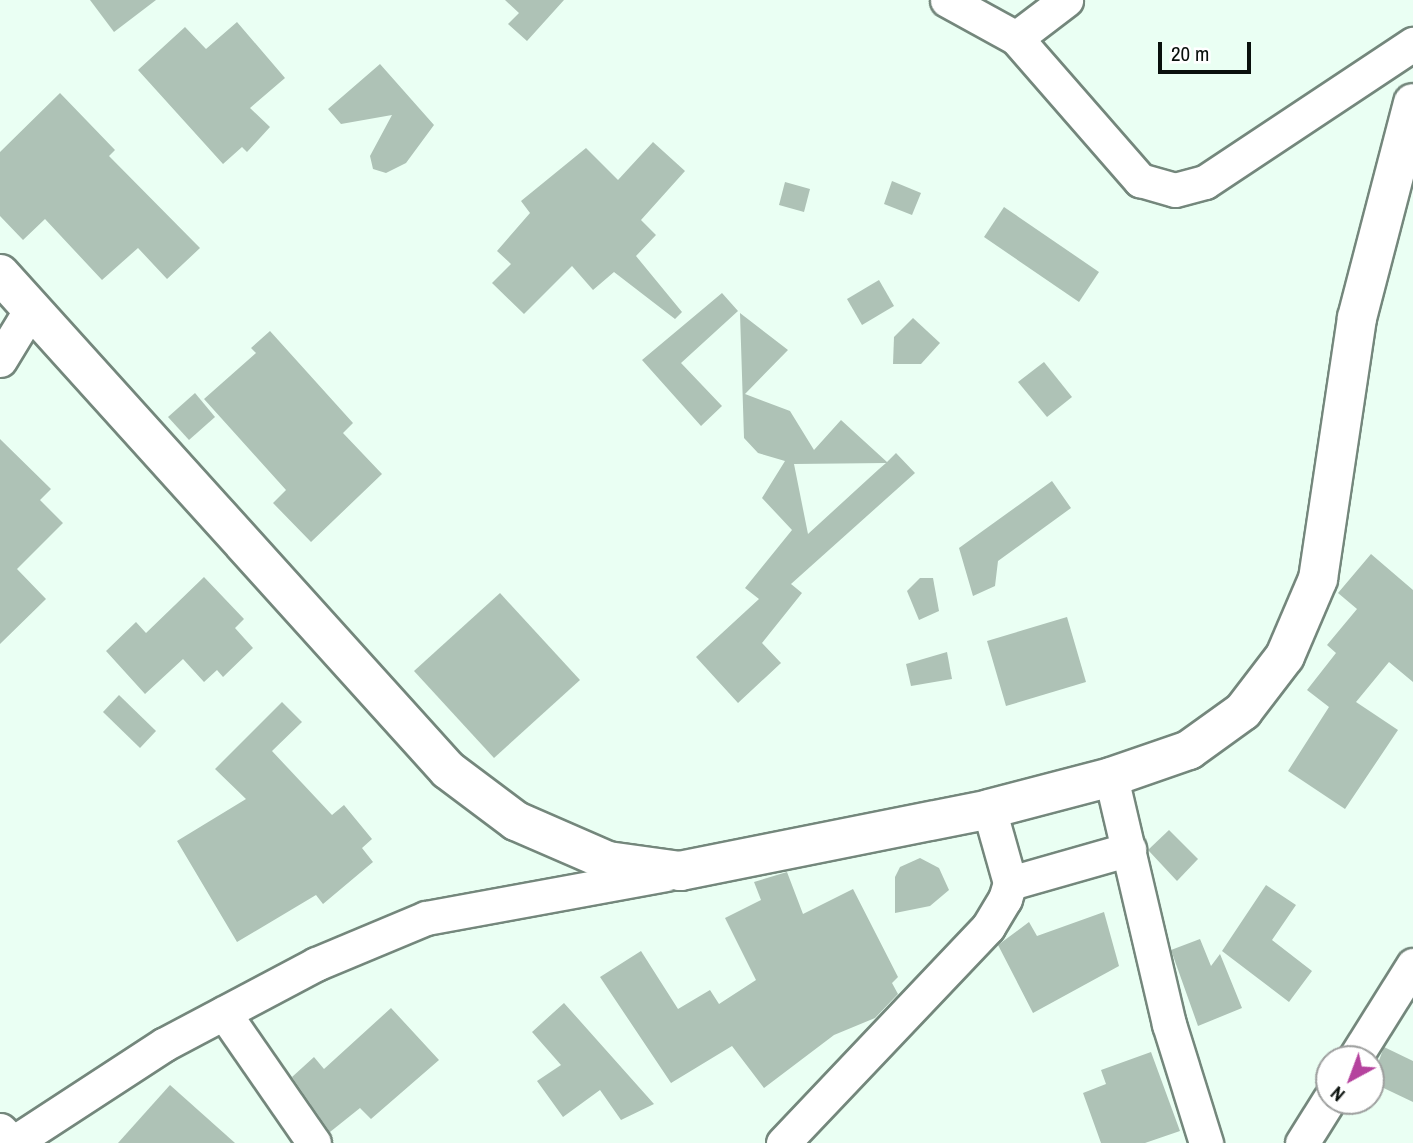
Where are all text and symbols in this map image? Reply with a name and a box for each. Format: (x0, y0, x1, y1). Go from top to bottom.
scale bar (1161, 28, 1254, 72)
text: 20 m (1171, 39, 1209, 68)
north arrow (1315, 1045, 1385, 1115)
text: N (1325, 1081, 1350, 1108)

